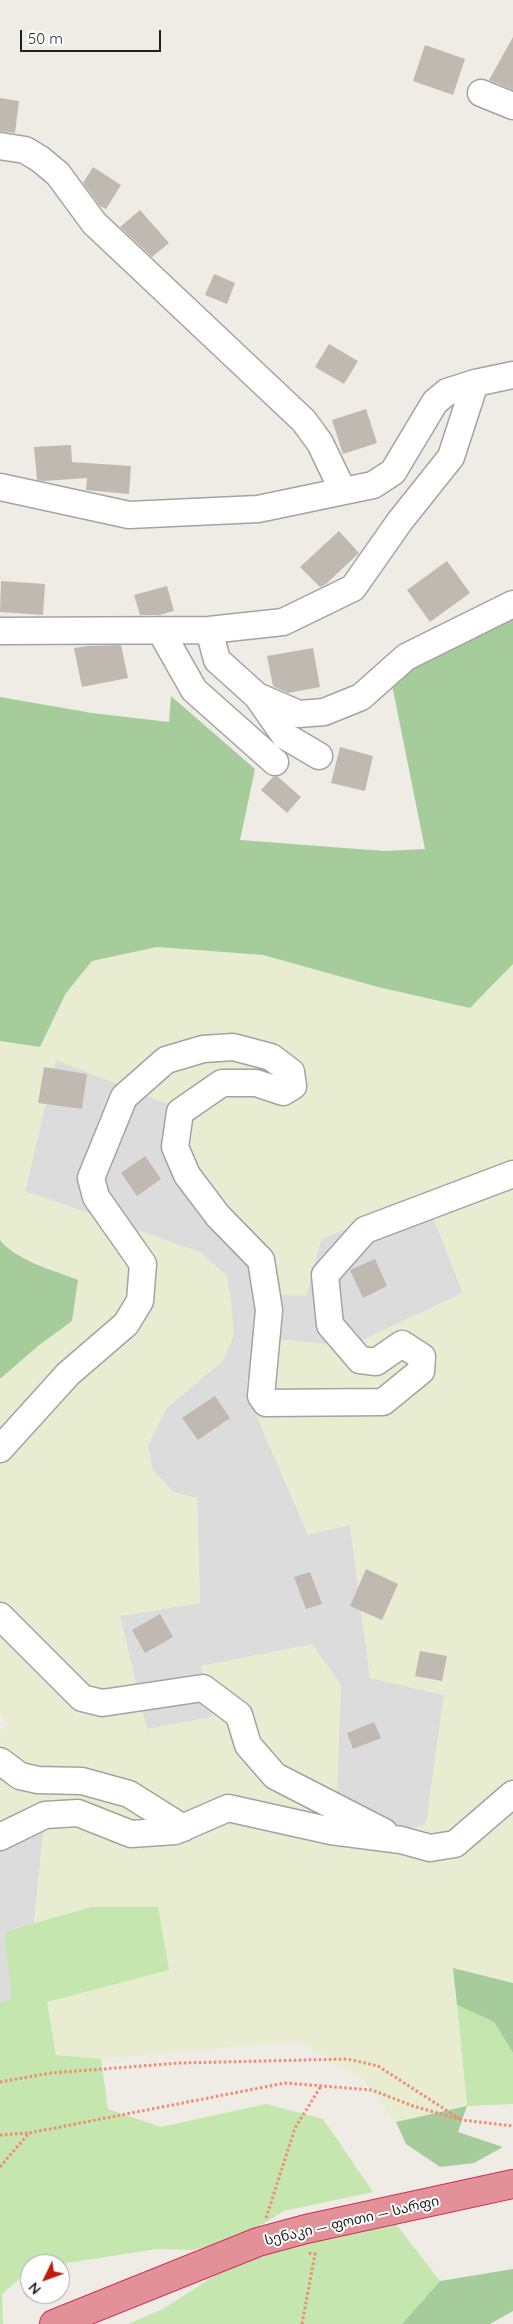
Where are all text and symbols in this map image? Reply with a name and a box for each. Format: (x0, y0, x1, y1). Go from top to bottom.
scale bar (22, 20, 164, 52)
text: 50 m (28, 29, 63, 48)
street label: სენაკი — ფოთი — სარფი (263, 2193, 441, 2249)
north arrow (20, 2254, 70, 2304)
text: N (24, 2279, 45, 2298)

